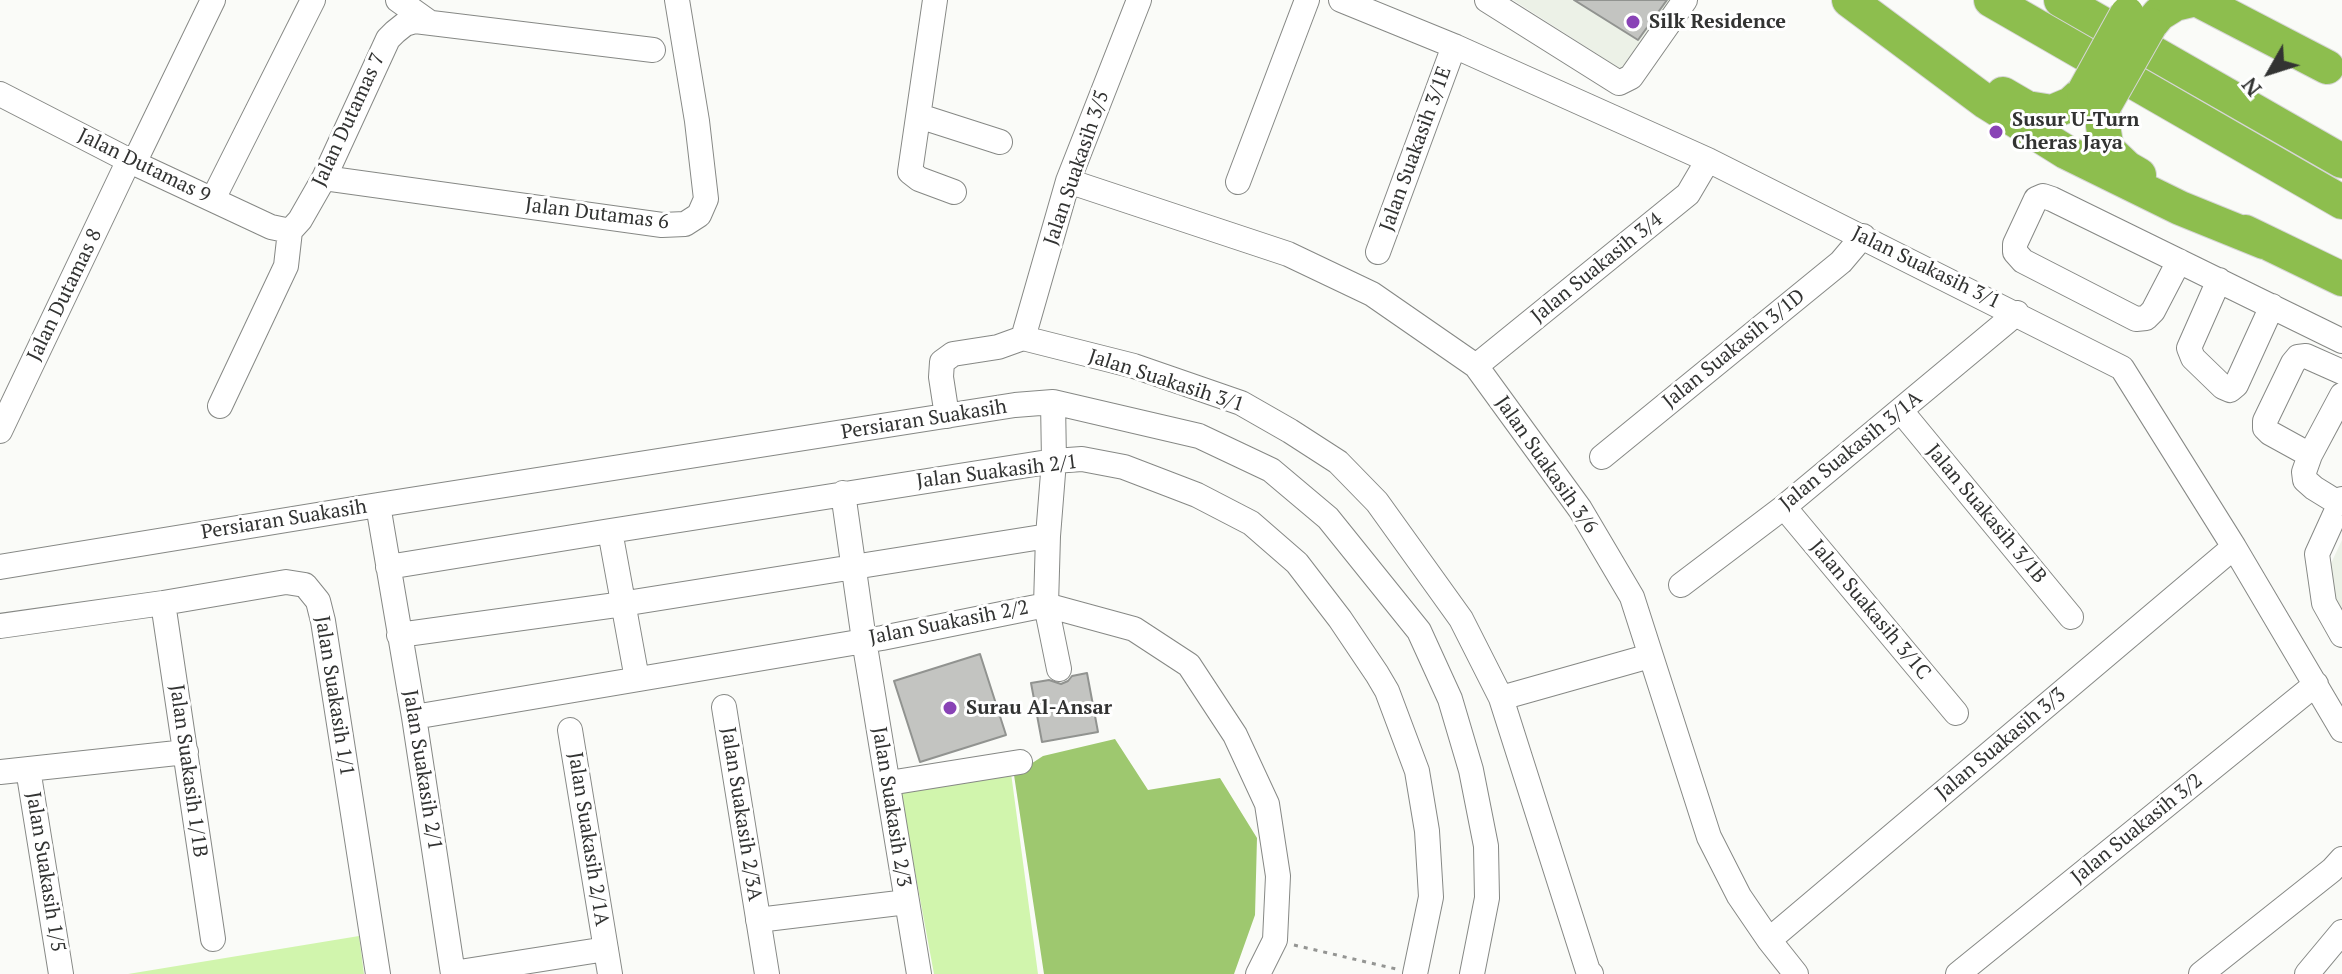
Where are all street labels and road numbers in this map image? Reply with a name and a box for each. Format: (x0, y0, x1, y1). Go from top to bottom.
street label: Jalan Dutamas 7 (308, 49, 390, 191)
street label: Jalan Suakasih 3/1E (1375, 63, 1457, 235)
street label: Jalan Suakasih 3/5 (1039, 88, 1115, 248)
street label: Jalan Dutamas 9 (74, 124, 214, 208)
street label: Jalan Dutamas 6 (524, 193, 670, 235)
street label: Jalan Suakasih 3/4 (1527, 208, 1667, 328)
street label: Jalan Suakasih 3/1 (1848, 222, 2004, 314)
street label: Jalan Dutamas 8 (23, 225, 107, 365)
street label: Jalan Suakasih 3/1D (1658, 284, 1810, 414)
street label: Jalan Suakasih 3/1 (1085, 345, 1247, 417)
street label: Jalan Suakasih 3/1A (1775, 386, 1927, 516)
street label: Jalan Suakasih 3/6 (1490, 392, 1602, 538)
street label: Persiaran Suakasih (839, 395, 1009, 445)
street label: Jalan Suakasih 3/1B (1921, 440, 2051, 588)
street label: Jalan Suakasih 2/1 (915, 450, 1079, 494)
street label: Persiaran Suakasih (199, 495, 369, 545)
street label: Jalan Suakasih 3/1C (1805, 535, 1935, 685)
street label: Jalan Suakasih 2/2 (867, 596, 1031, 650)
street label: Jalan Suakasih 1/1 (309, 614, 359, 778)
street label: Jalan Suakasih 1/1B (164, 683, 212, 859)
street label: Jalan Suakasih 3/3 (1931, 683, 2071, 805)
street label: Jalan Suakasih 2/1 (397, 688, 447, 852)
street label: Jalan Suakasih 2/3A (715, 725, 767, 903)
street label: Jalan Suakasih 2/3 (866, 725, 916, 889)
street label: Jalan Suakasih 2/1A (562, 750, 614, 928)
street label: Jalan Suakasih 3/2 (2067, 769, 2207, 889)
street label: Jalan Suakasih 1/5 (20, 790, 70, 954)

